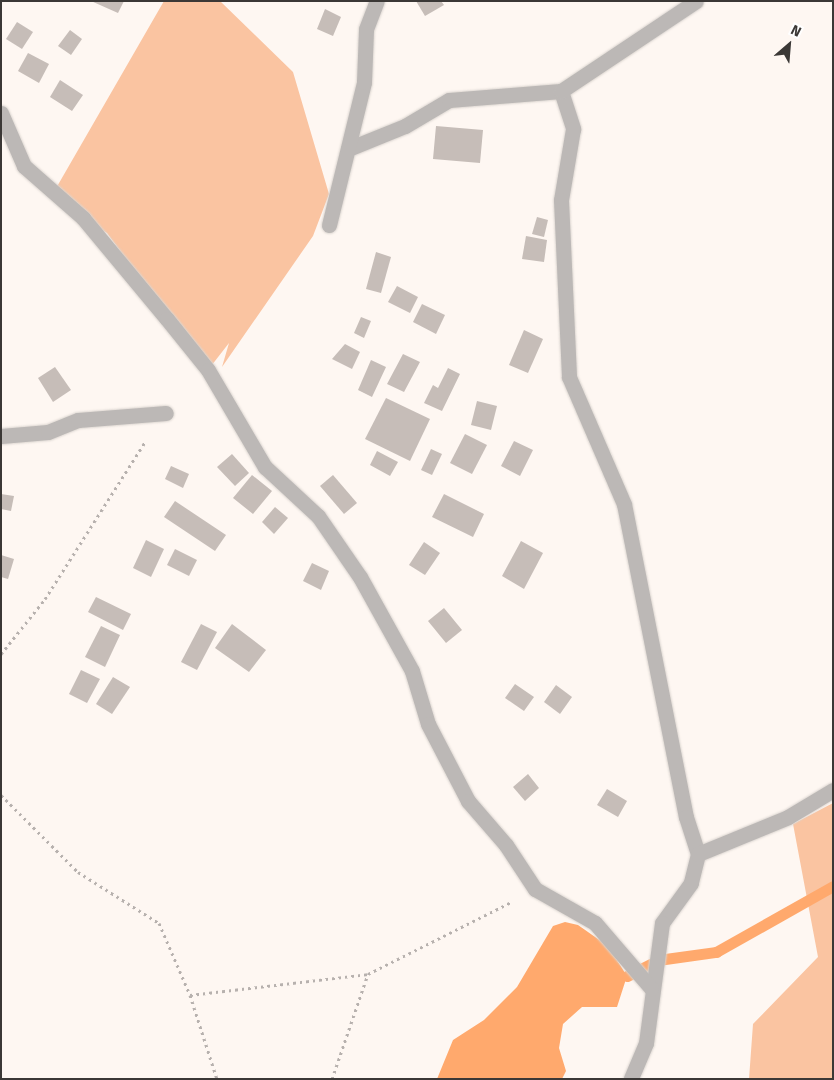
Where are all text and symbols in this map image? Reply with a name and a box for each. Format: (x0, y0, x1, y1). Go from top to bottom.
north arrow (764, 20, 814, 70)
text: N (788, 22, 804, 41)

